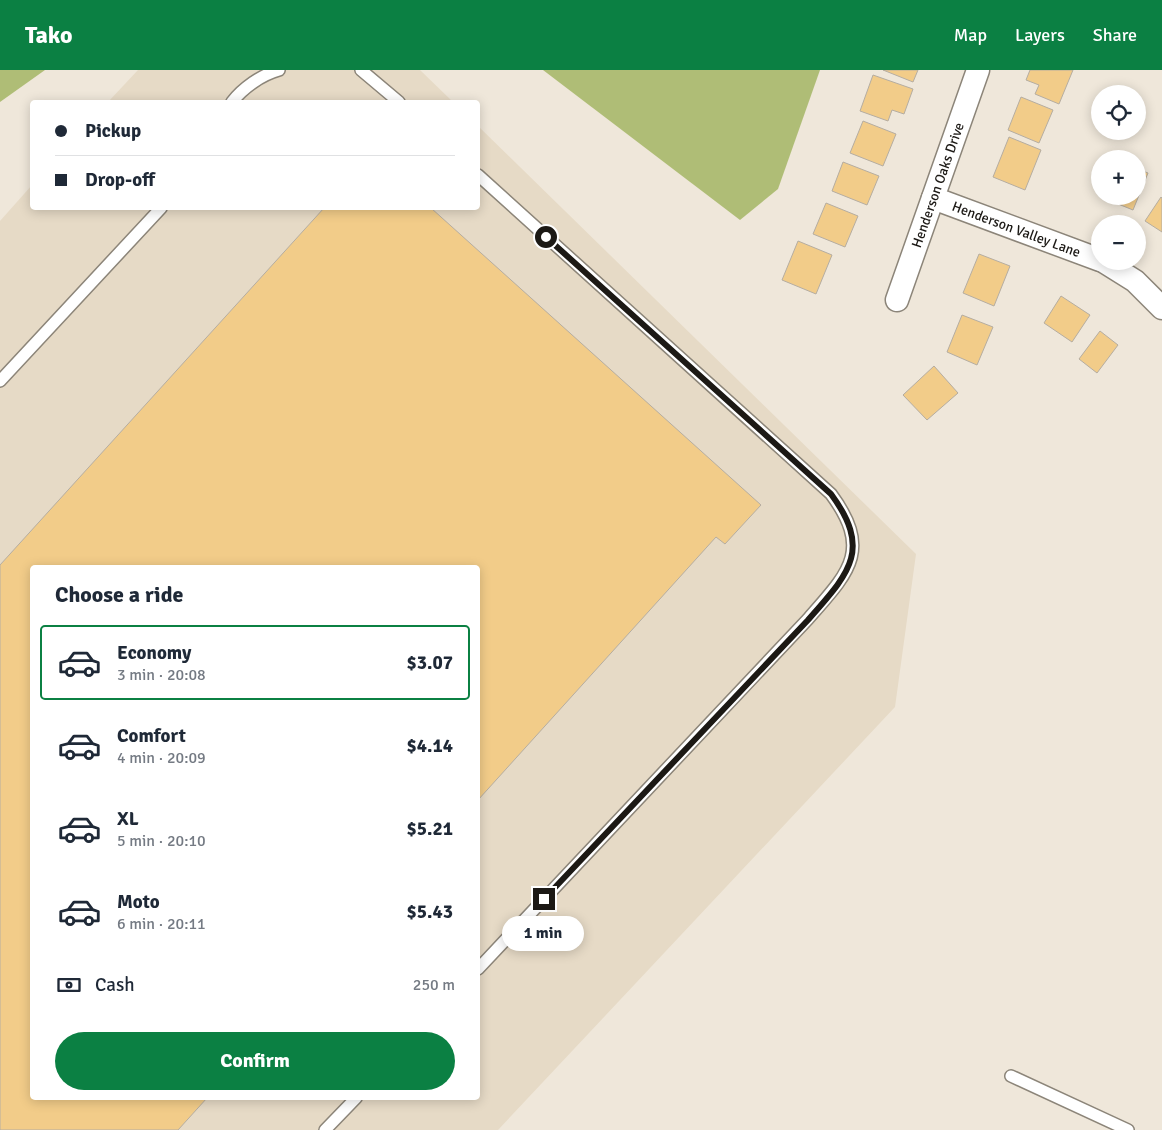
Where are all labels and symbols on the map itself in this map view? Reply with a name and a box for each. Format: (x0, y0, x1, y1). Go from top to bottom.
street label: Henderson Oaks Drive (908, 120, 968, 250)
street label: Henderson Valley Lane (950, 198, 1083, 261)
route start (535, 226, 557, 248)
route end (533, 888, 555, 910)
callout: 1 min (503, 916, 585, 952)

